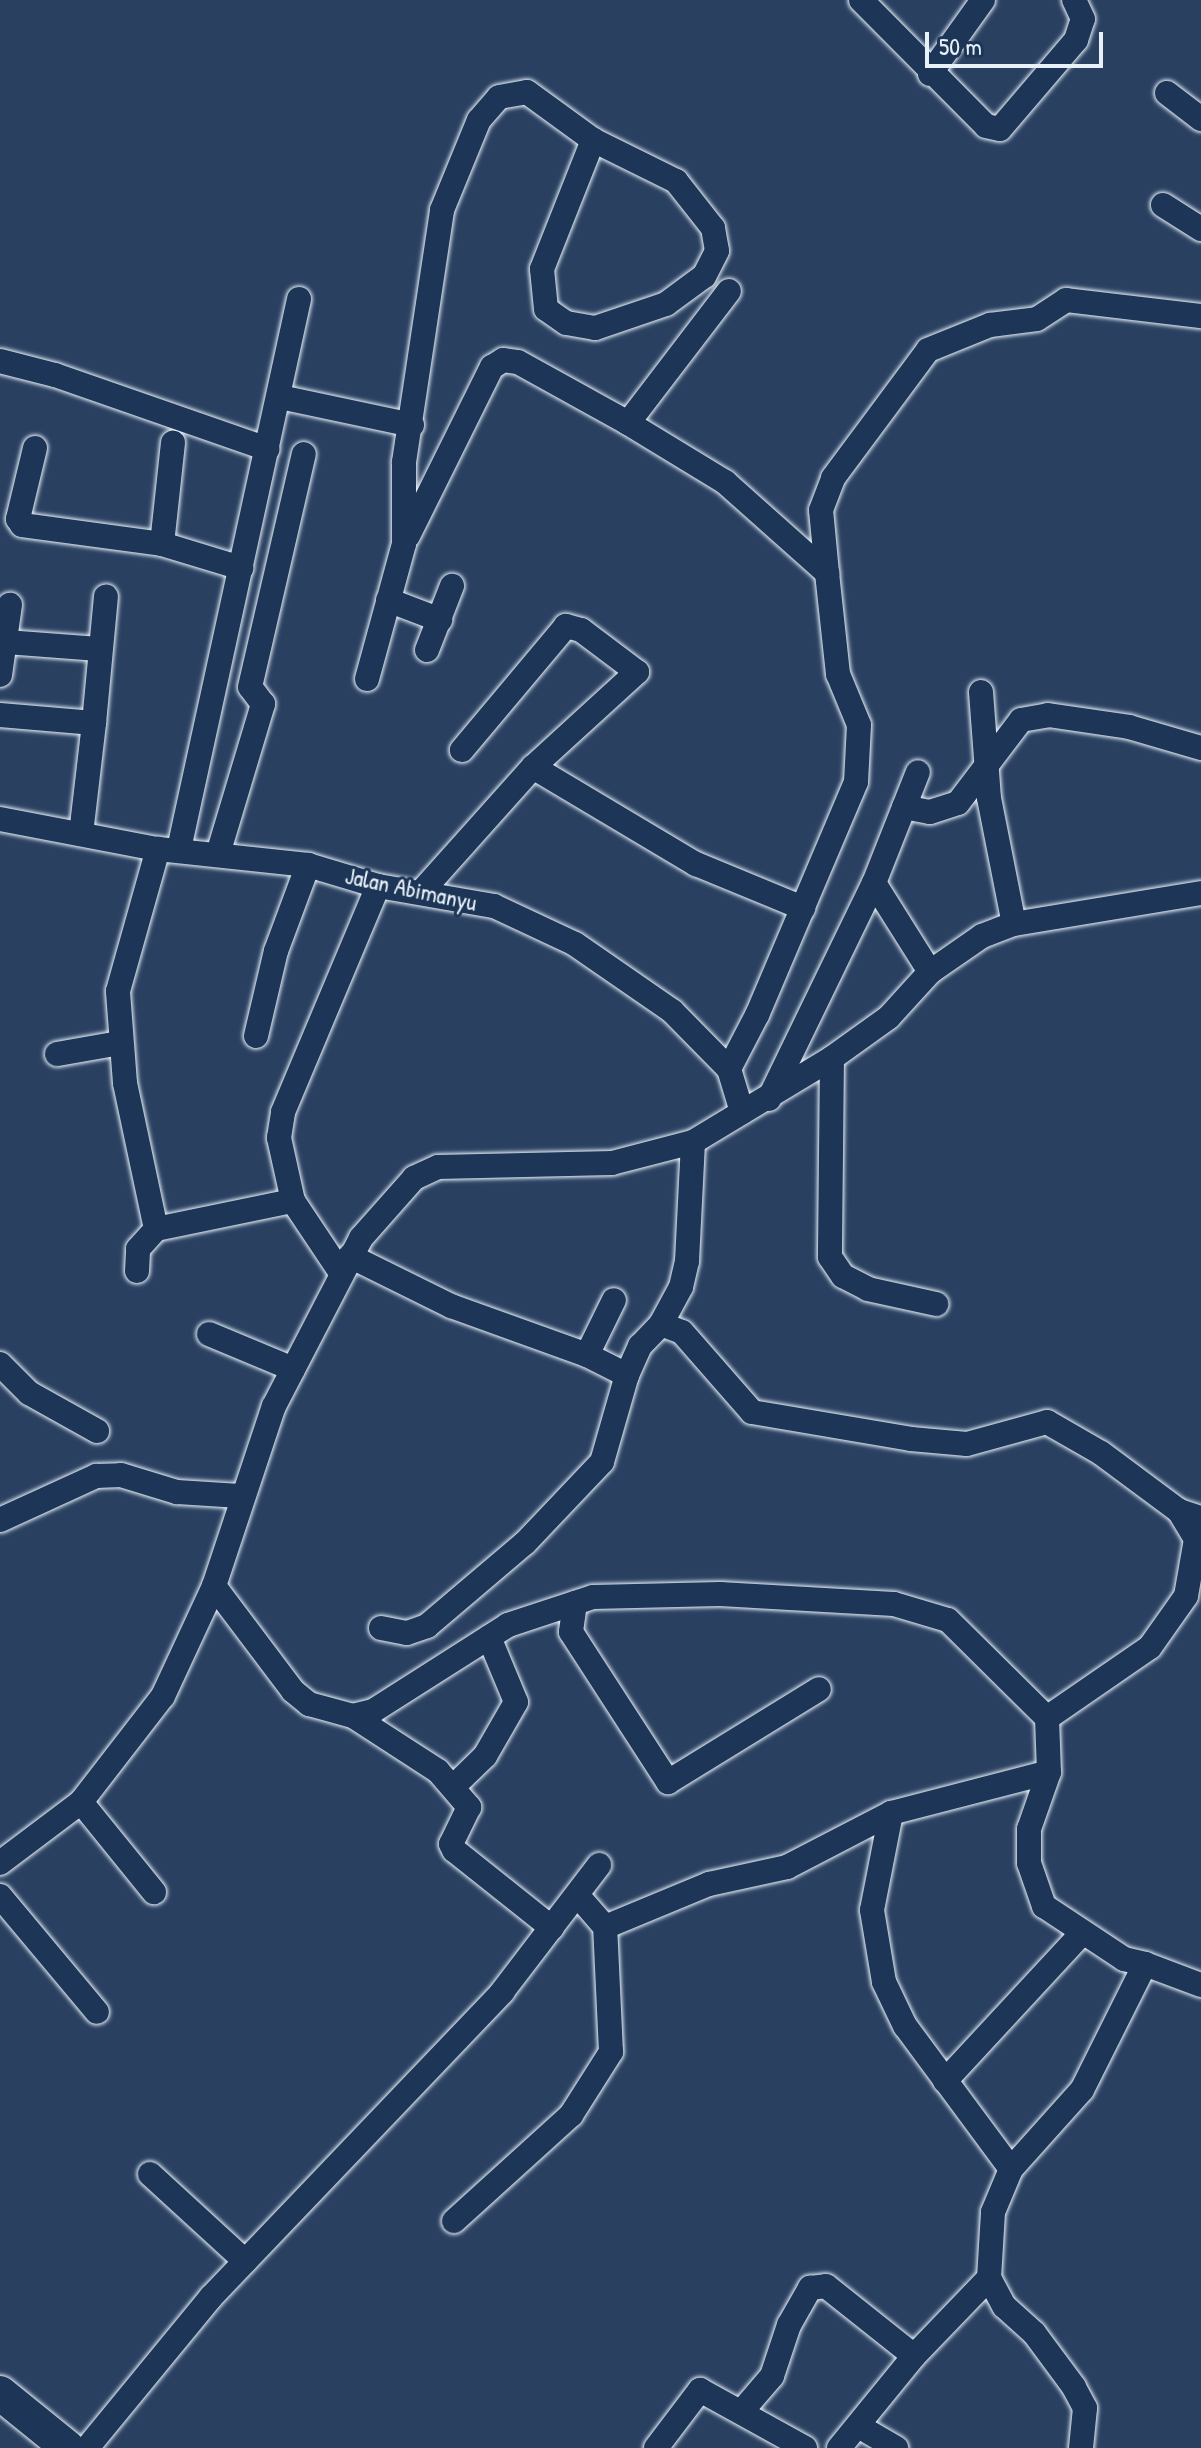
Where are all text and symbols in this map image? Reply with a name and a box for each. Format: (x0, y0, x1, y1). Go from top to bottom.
scale bar (929, 16, 1107, 66)
text: 50 m (939, 30, 982, 62)
street label: Jalan Abimanyu (343, 861, 479, 917)

